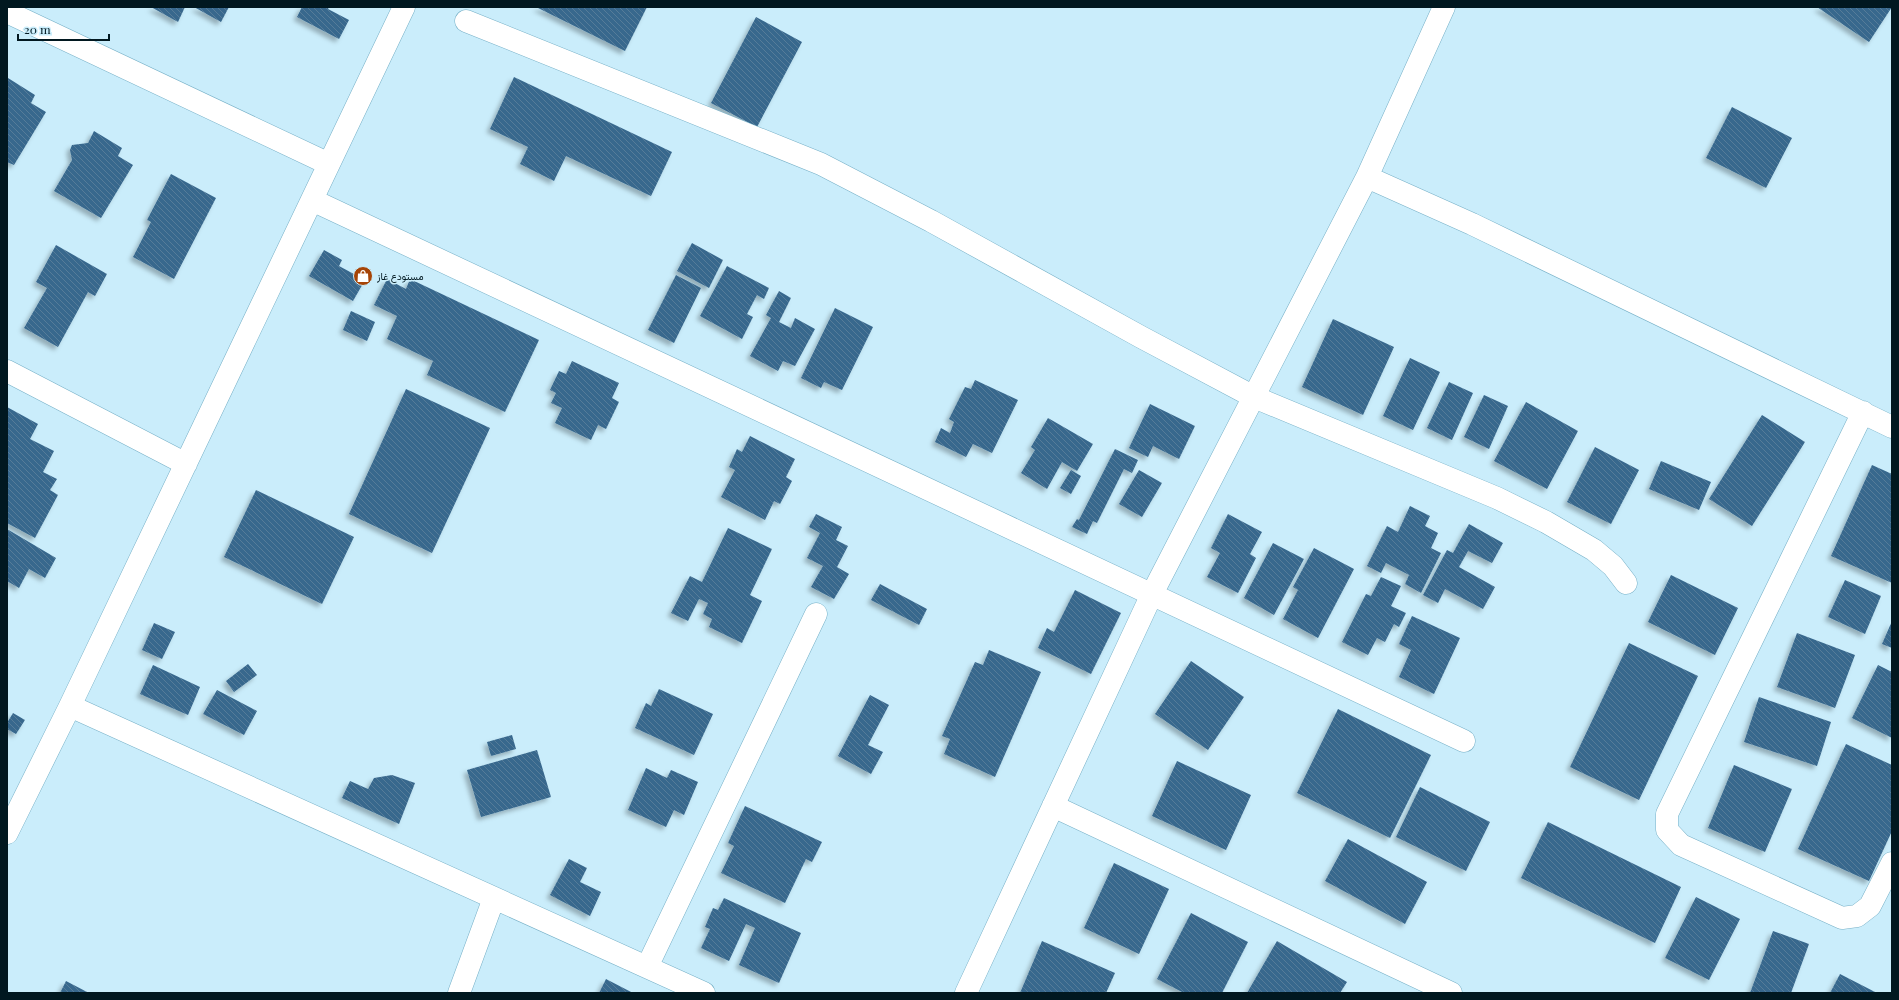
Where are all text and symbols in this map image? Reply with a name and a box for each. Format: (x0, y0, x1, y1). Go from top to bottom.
scale bar (18, 16, 109, 42)
text: 20 m (24, 21, 51, 37)
shop icon: مستودع غاز (352, 265, 374, 287)
place label: مستودع غاز (376, 269, 424, 283)

